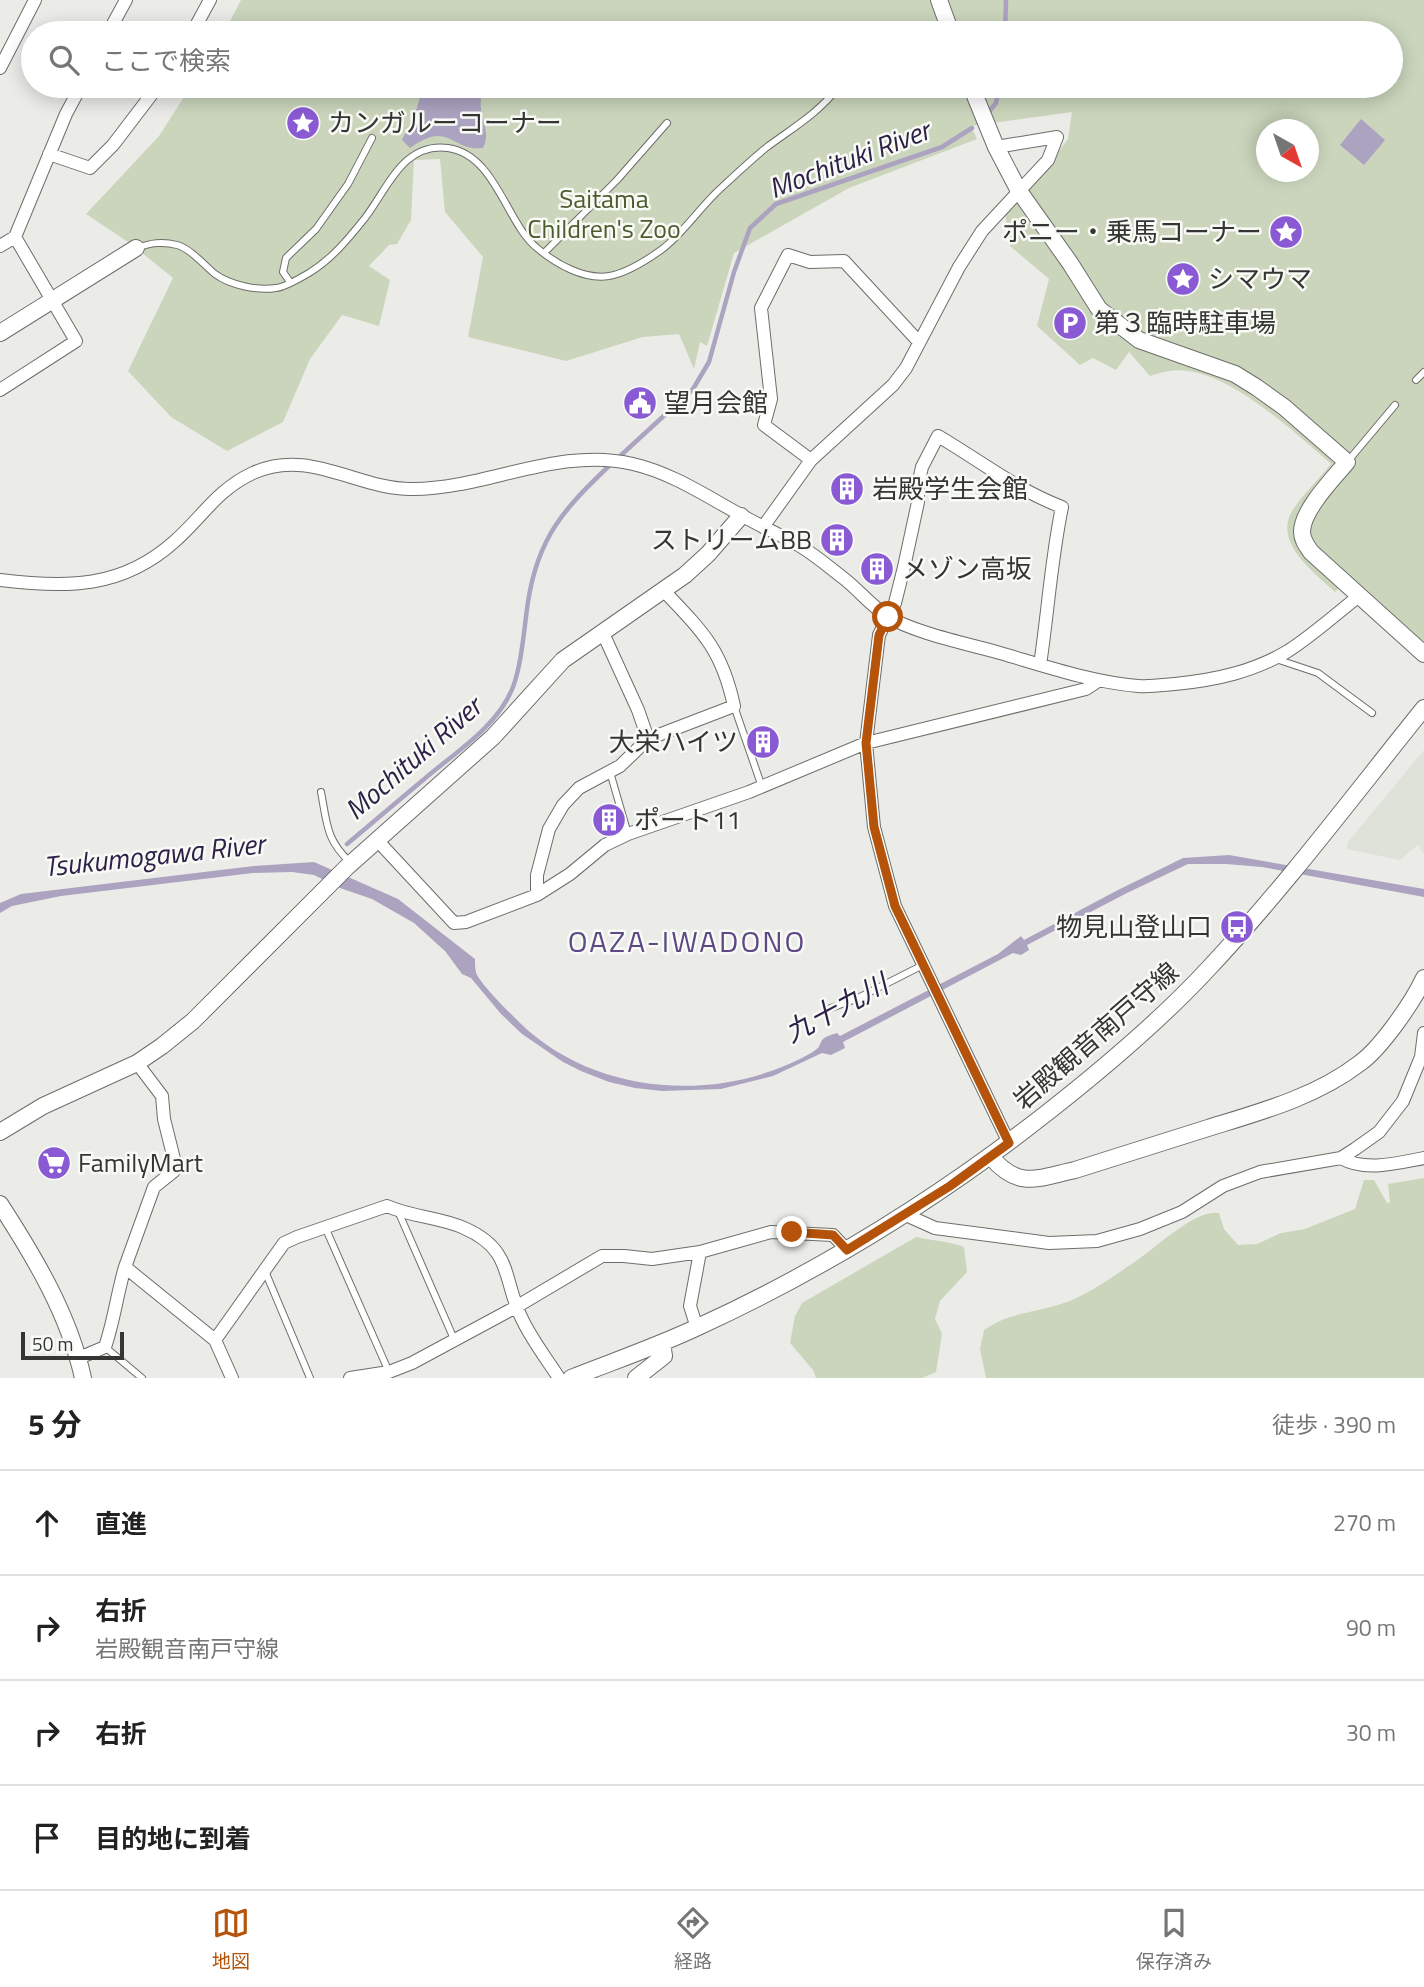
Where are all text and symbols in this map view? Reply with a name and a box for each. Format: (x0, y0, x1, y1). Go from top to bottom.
search box (21, 21, 1403, 98)
icon: search (45, 41, 83, 79)
text: ここで検索 (101, 41, 231, 80)
place label: カンガルーコーナー (328, 103, 562, 142)
place icon: カンガルーコーナー (284, 104, 322, 142)
water label: Mochituki River (762, 107, 939, 209)
north arrow (1256, 119, 1319, 182)
park label: Saitama Children's Zoo (527, 179, 681, 248)
place label: ポニー・乗馬コーナー (1002, 212, 1262, 251)
place icon: ポニー・乗馬コーナー (1267, 213, 1305, 251)
place label: シマウマ (1208, 259, 1312, 298)
place icon: シマウマ (1164, 260, 1202, 298)
place label: 第３臨時駐車場 (1094, 303, 1276, 342)
parking icon: 第３臨時駐車場 (1051, 304, 1089, 342)
place label: 望月会館 (664, 383, 768, 422)
public building icon: 望月会館 (621, 384, 659, 422)
place label: 岩殿学生会館 (872, 469, 1028, 508)
building icon: 岩殿学生会館 (828, 470, 866, 508)
place label: ストリームBB (651, 520, 812, 559)
building icon: ストリームBB (818, 521, 856, 559)
place label: メゾン高坂 (902, 549, 1032, 588)
building icon: メゾン高坂 (858, 550, 896, 588)
route start (872, 601, 903, 632)
water label: Mochituki River (335, 684, 493, 829)
place label: 大栄ハイツ (609, 722, 738, 761)
building icon: 大栄ハイツ (744, 723, 782, 761)
place label: ポート11 (634, 800, 741, 839)
building icon: ポート11 (590, 801, 628, 839)
water label: Tsukumogawa River (41, 821, 270, 887)
place label: 物見山登山口 (1056, 907, 1212, 946)
bus stop icon: 物見山登山口 (1218, 908, 1256, 946)
district label: OAZA-IWADONO (568, 918, 806, 964)
street label: 岩殿観音南戸守線 (1004, 953, 1187, 1119)
water label: 九十九川 (776, 961, 898, 1053)
place label: FamilyMart (78, 1143, 203, 1182)
supermarket icon: FamilyMart (35, 1144, 73, 1182)
route end (776, 1216, 807, 1247)
scale bar (21, 1329, 124, 1361)
text: 50 m (32, 1329, 73, 1358)
text: 5 分 (28, 1401, 81, 1447)
text: 徒歩 · 390 m (1272, 1407, 1396, 1442)
icon: ahead (28, 1504, 66, 1542)
text: 直進 (95, 1504, 147, 1543)
text: 270 m (1333, 1505, 1396, 1540)
text: 右折 (95, 1591, 147, 1630)
icon: right (28, 1609, 66, 1647)
text: 90 m (1346, 1610, 1396, 1645)
text: 岩殿観音南戸守線 (95, 1631, 279, 1666)
icon: right (28, 1714, 66, 1752)
text: 右折 (95, 1714, 147, 1753)
text: 30 m (1346, 1715, 1396, 1750)
icon: arrive (28, 1819, 66, 1857)
text: 目的地に到着 (95, 1819, 251, 1858)
tab: 地図 (212, 1904, 250, 1975)
tab: 経路 (674, 1904, 712, 1975)
tab: 保存済み (1136, 1904, 1212, 1975)

